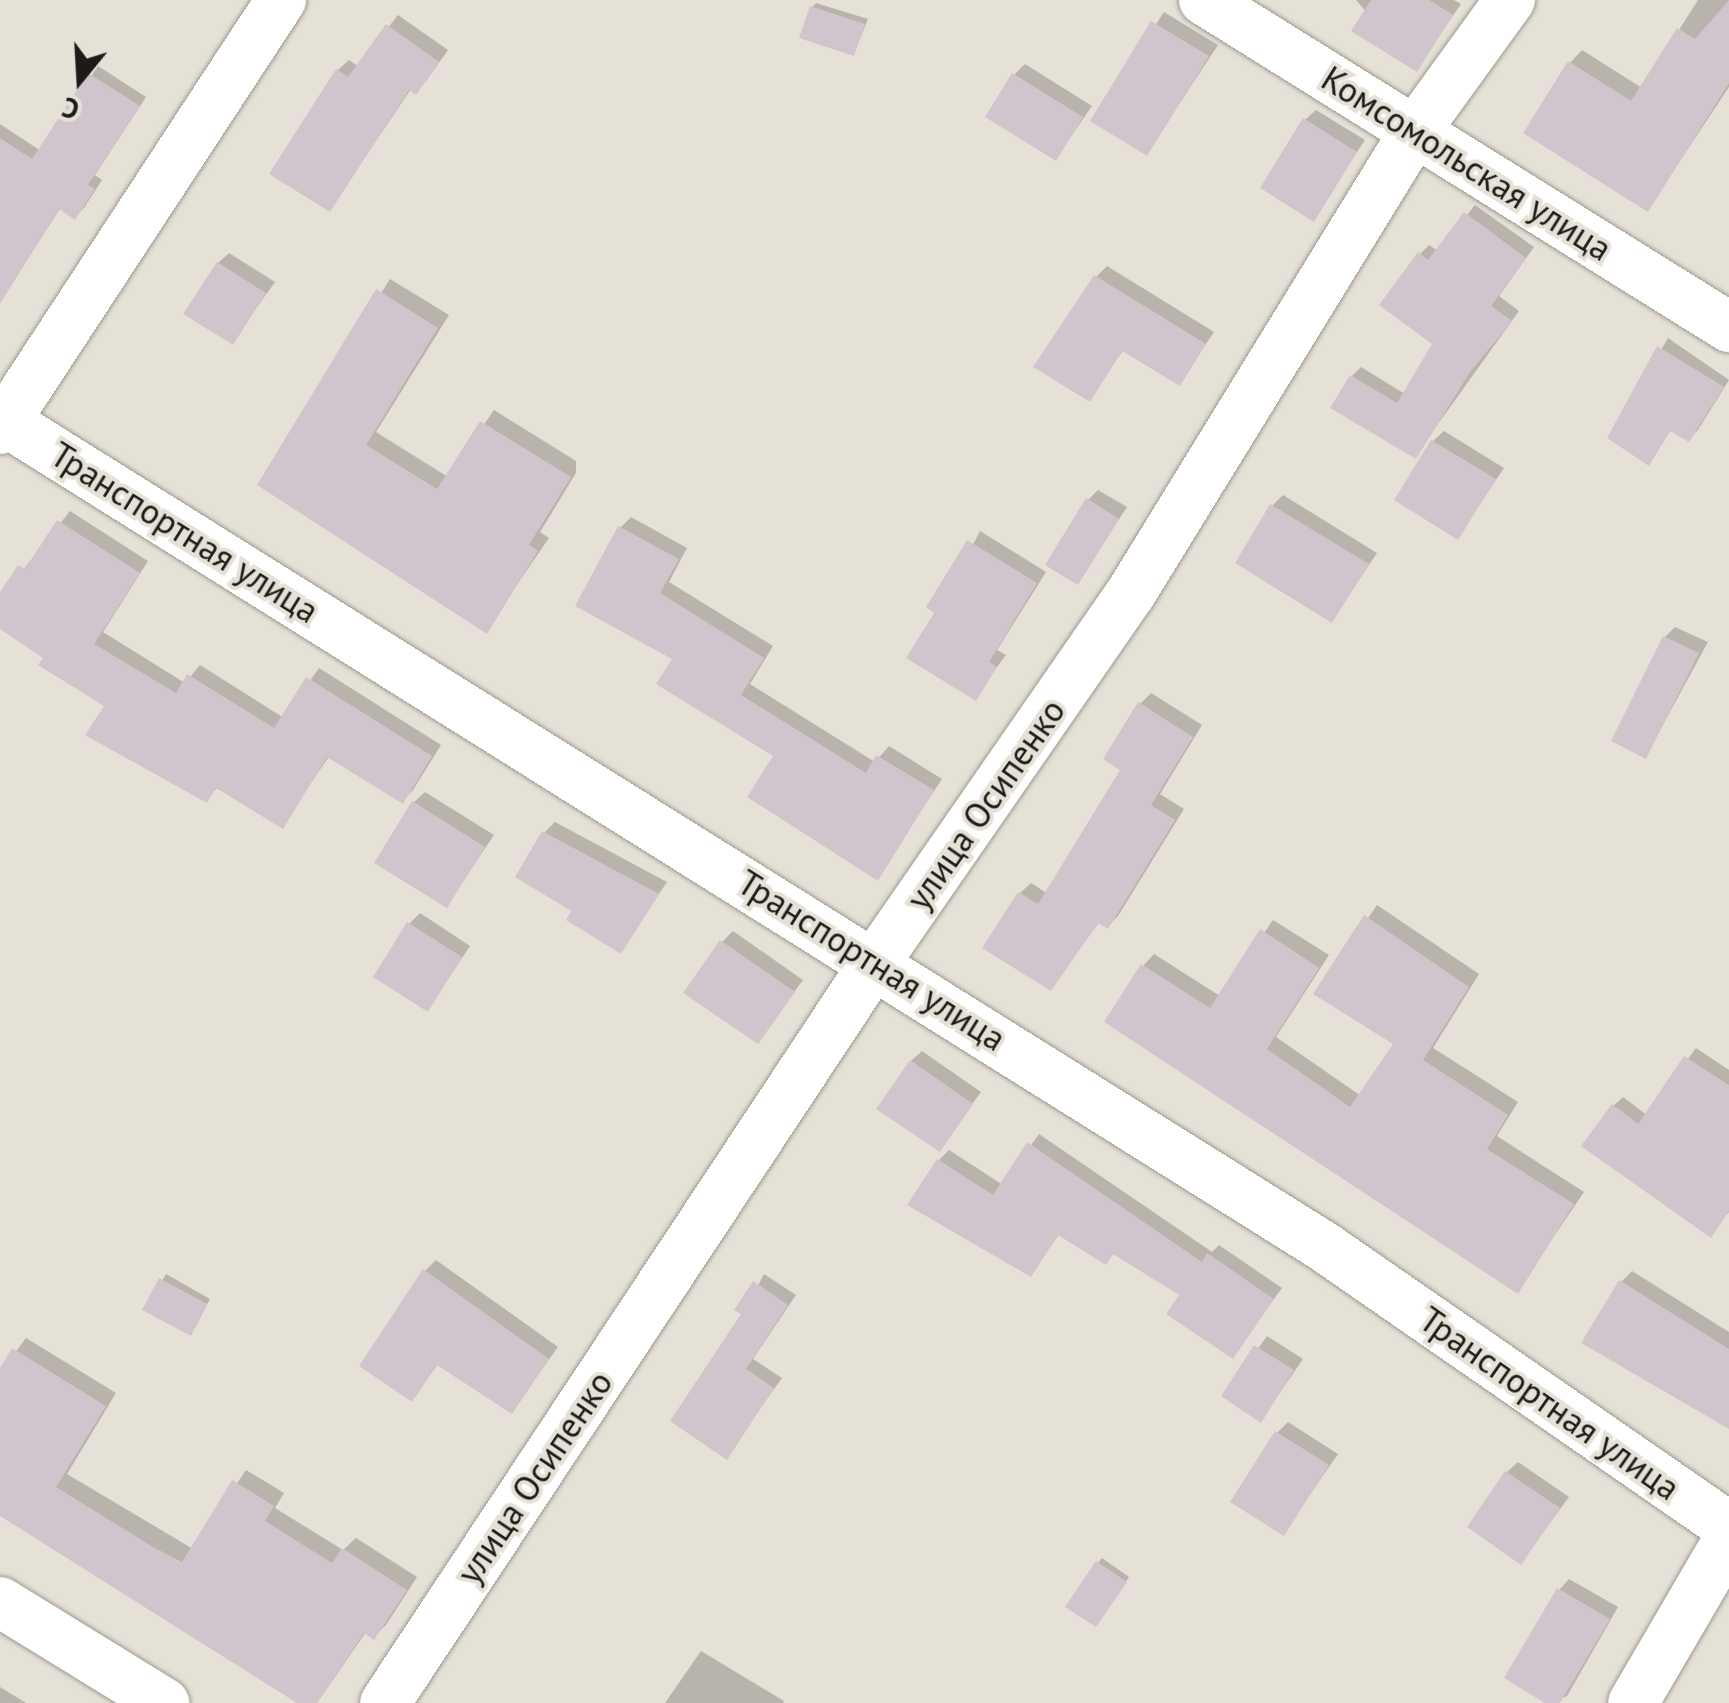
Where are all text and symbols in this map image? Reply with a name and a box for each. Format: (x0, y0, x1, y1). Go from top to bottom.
north arrow (30, 30, 130, 130)
street label: Комсомольская улица (1314, 57, 1620, 269)
text: С (57, 89, 84, 129)
street label: Транспортная улица (43, 433, 327, 631)
street label: улица Осипенко (897, 690, 1073, 918)
street label: Транспортная улица (730, 861, 1014, 1059)
street label: Транспортная улица (1412, 1298, 1688, 1508)
street label: улица Осипенко (447, 1363, 621, 1591)

